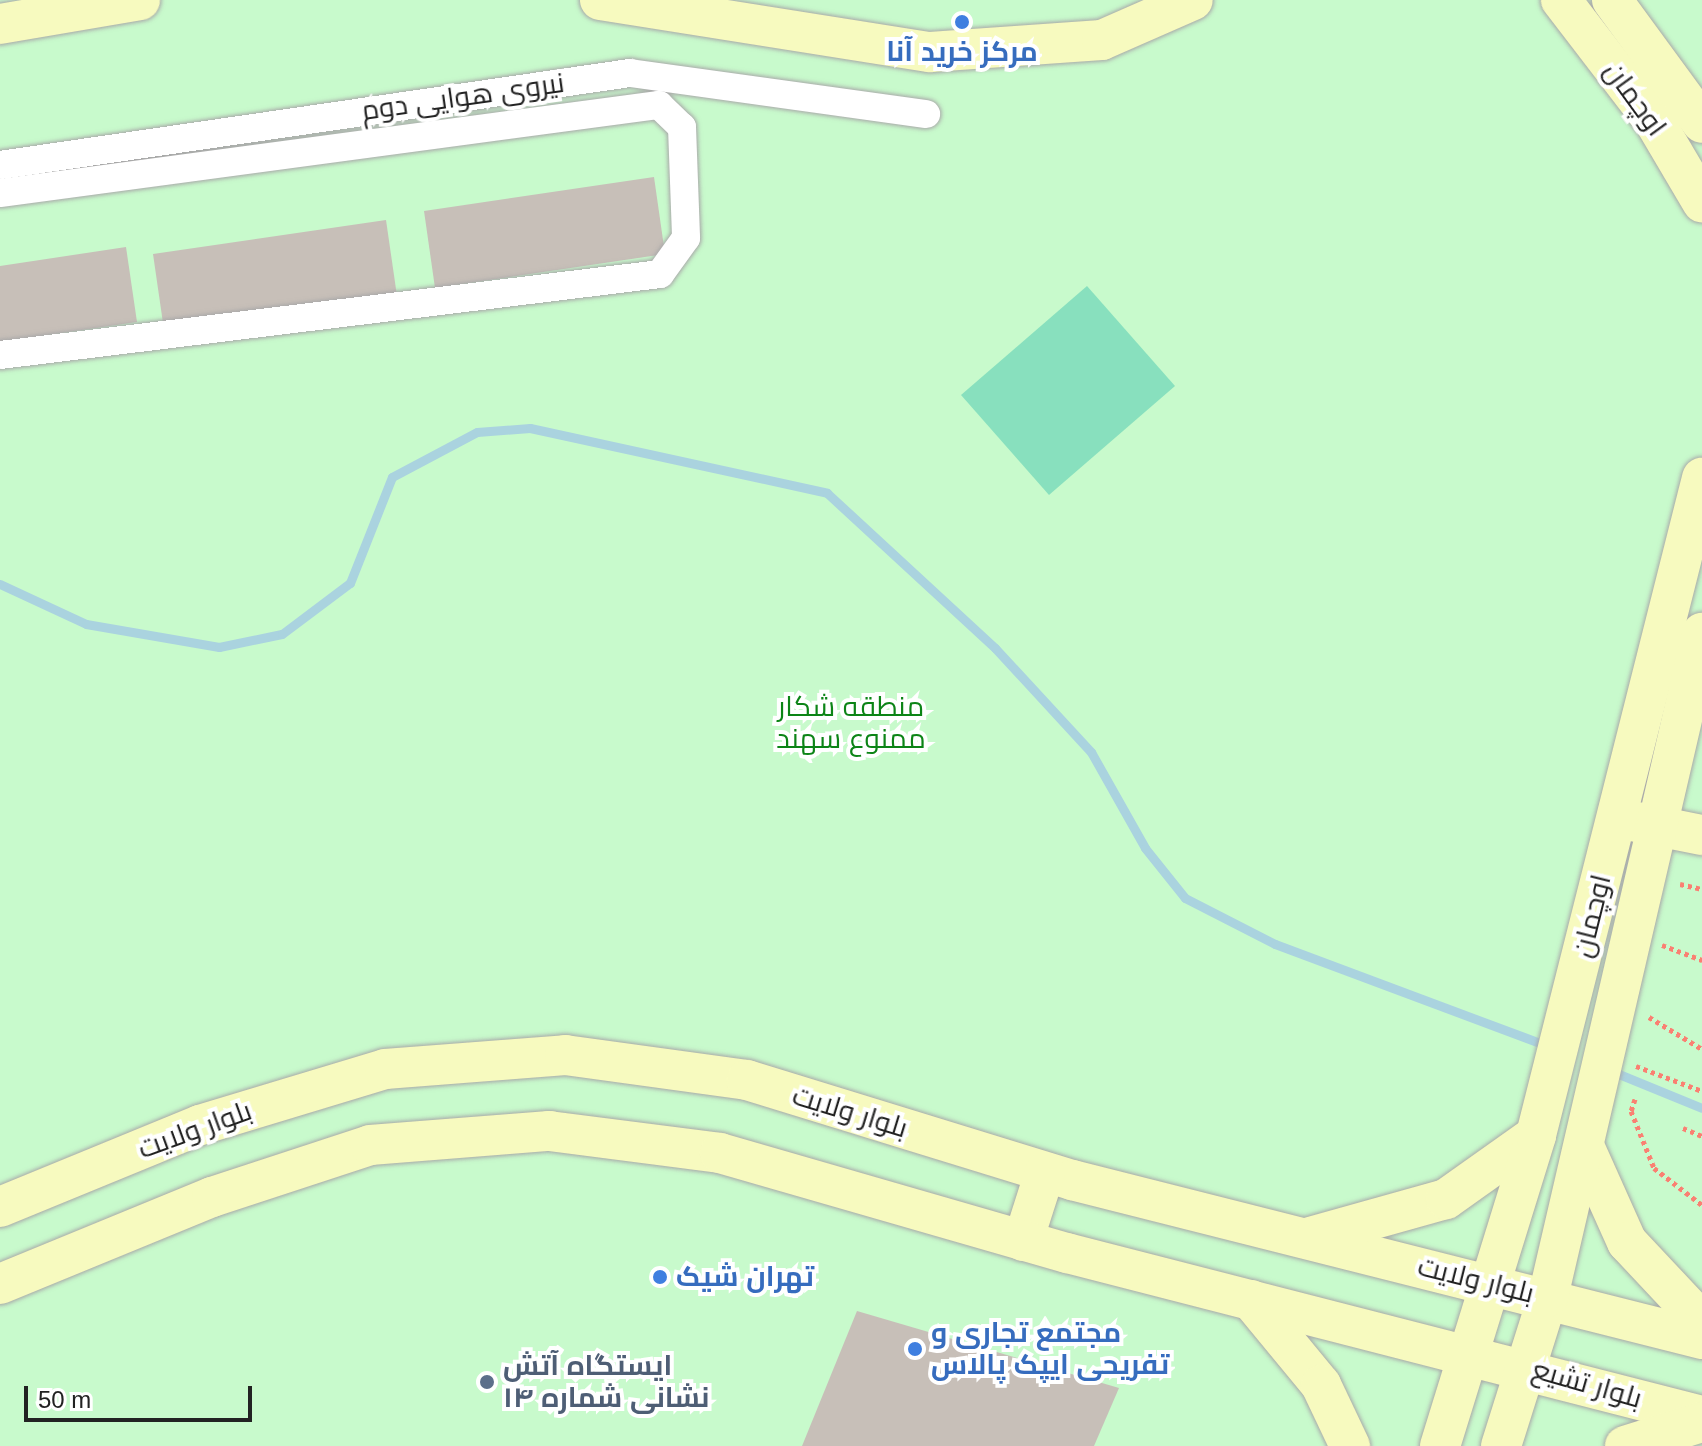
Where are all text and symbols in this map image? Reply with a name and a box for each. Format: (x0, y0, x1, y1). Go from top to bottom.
marker: مرکز خرید آنا (953, 13, 971, 31)
place label: مرکز خرید آنا (886, 35, 1038, 69)
street label: اوچمان (1597, 55, 1673, 143)
street label: نیروی هوایی دوم (359, 66, 567, 128)
park label: منطقه شکار ممنوع سهند (776, 690, 926, 756)
street label: اوچمان (1566, 871, 1618, 961)
street label: بلوار ولایت (788, 1079, 912, 1145)
street label: بلوار ولایت (134, 1094, 256, 1166)
street label: بلوار ولایت (1414, 1249, 1538, 1311)
place label: تهران شیک (676, 1260, 814, 1294)
marker: تهران شیک (651, 1268, 669, 1286)
place label: مجتمع تجاری و تفریحی ایپک پالاس (931, 1316, 1169, 1382)
marker: مجتمع تجاری و تفریحی ایپک پالاس (906, 1340, 924, 1358)
place label: ایستگاه آتش نشانی شماره ۱۴ (503, 1349, 709, 1415)
street label: بلوار تشیع (1528, 1352, 1646, 1416)
scale bar (28, 1370, 256, 1420)
marker: ایستگاه آتش نشانی شماره ۱۴ (478, 1373, 496, 1391)
text: 50 m (38, 1386, 91, 1413)

